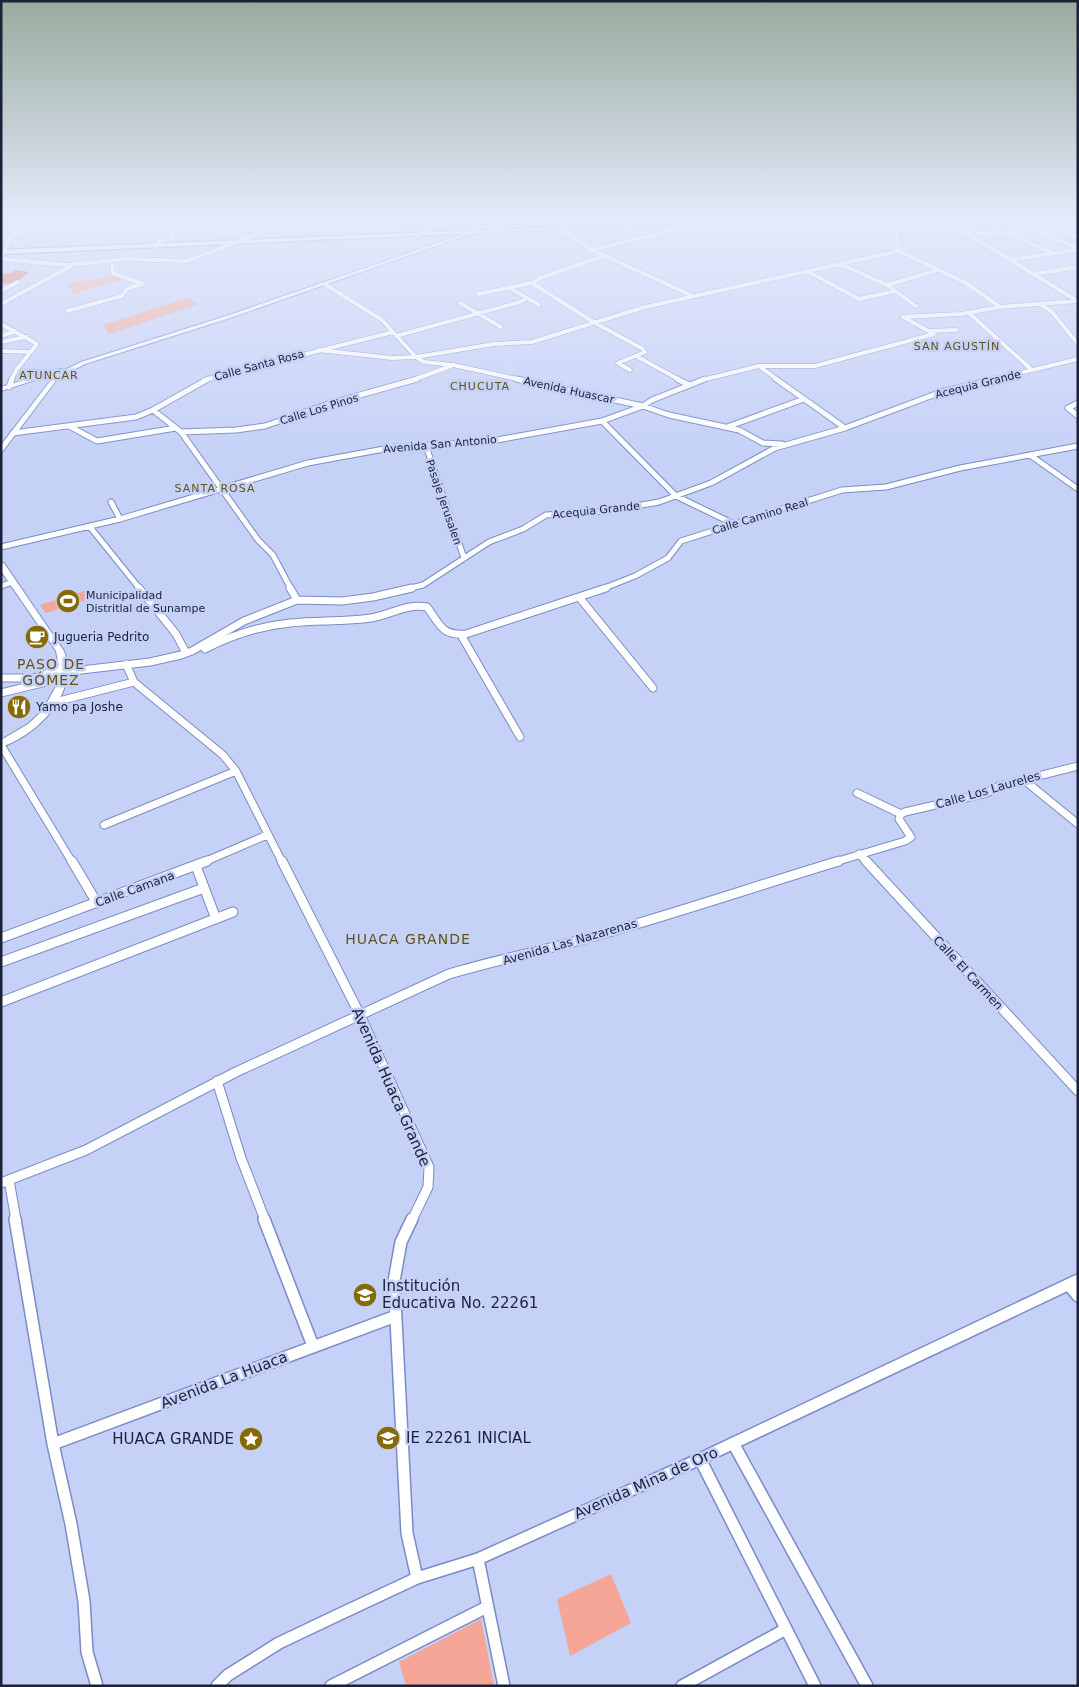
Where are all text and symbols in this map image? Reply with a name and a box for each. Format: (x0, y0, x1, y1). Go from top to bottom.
district label: SAN AGUSTÍN (914, 340, 1000, 353)
street label: Calle Santa Rosa (213, 347, 305, 384)
street label: Acequia Grande (934, 367, 1023, 401)
district label: ATUNCAR (19, 369, 79, 382)
street label: Avenida Huascar (522, 375, 616, 407)
district label: CHUCUTA (450, 380, 510, 393)
street label: Calle Los Pinos (278, 391, 360, 428)
street label: Avenida San Antonio (383, 433, 498, 456)
street label: Pasaje Jerusalen (423, 458, 464, 547)
district label: SANTA ROSA (175, 482, 255, 495)
street label: Calle Camino Real (710, 496, 810, 537)
street label: Acequia Grande (552, 499, 641, 522)
sports icon: Municipalidad Distritlal de Sunampe (55, 588, 81, 614)
place label: Municipalidad Distritlal de Sunampe (86, 589, 205, 615)
cafe icon: Jugueria Pedrito (24, 624, 50, 650)
place label: Jugueria Pedrito (53, 630, 149, 644)
district label: PASO DE GÓMEZ (17, 656, 85, 688)
restaurant icon: Yamo pa Joshe (6, 694, 32, 720)
place label: Yamo pa Joshe (35, 700, 123, 714)
street label: Calle Los Laureles (934, 768, 1042, 812)
street label: Calle Camana (93, 868, 177, 910)
street label: Avenida Las Nazarenas (501, 916, 639, 968)
district label: HUACA GRANDE (345, 931, 471, 947)
street label: Calle El Carmen (930, 933, 1006, 1013)
street label: Avenida Huaca Grande (348, 1005, 434, 1169)
place label: Institución Educativa No. 22261 (382, 1277, 538, 1312)
school or university icon: Institución Educativa No. 22261 (352, 1282, 378, 1308)
street label: Avenida La Huaca (158, 1348, 290, 1412)
school or university icon: IE 22261 INICIAL (375, 1425, 401, 1451)
place icon: HUACA GRANDE (238, 1426, 264, 1452)
place label: IE 22261 INICIAL (406, 1429, 531, 1447)
place label: HUACA GRANDE (112, 1430, 234, 1448)
street label: Avenida Mina de Oro (571, 1443, 721, 1523)

